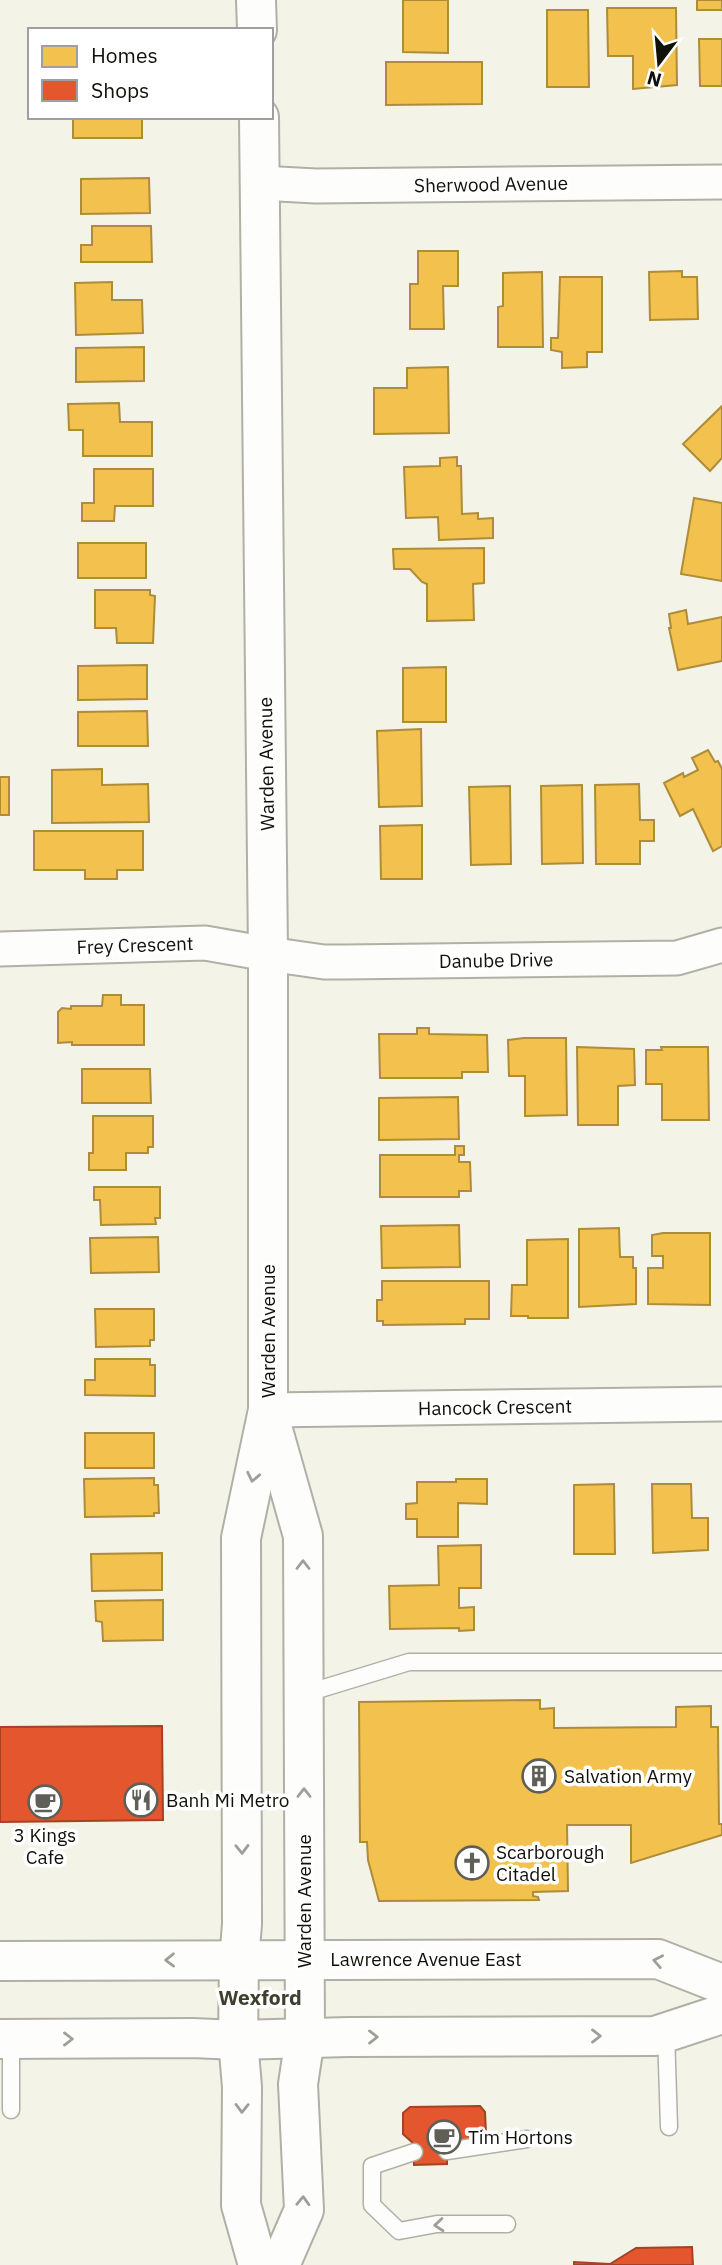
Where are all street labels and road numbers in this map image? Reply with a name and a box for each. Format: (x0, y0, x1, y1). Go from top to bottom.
street label: Sherwood Avenue (414, 171, 568, 197)
street label: Warden Avenue (253, 697, 279, 831)
street label: Frey Crescent (76, 931, 194, 959)
street label: Danube Drive (439, 947, 553, 973)
street label: Warden Avenue (256, 1264, 280, 1398)
street label: Hancock Crescent (418, 1394, 572, 1420)
street label: Warden Avenue (292, 1834, 316, 1968)
street label: Lawrence Avenue East (330, 1947, 522, 1971)

